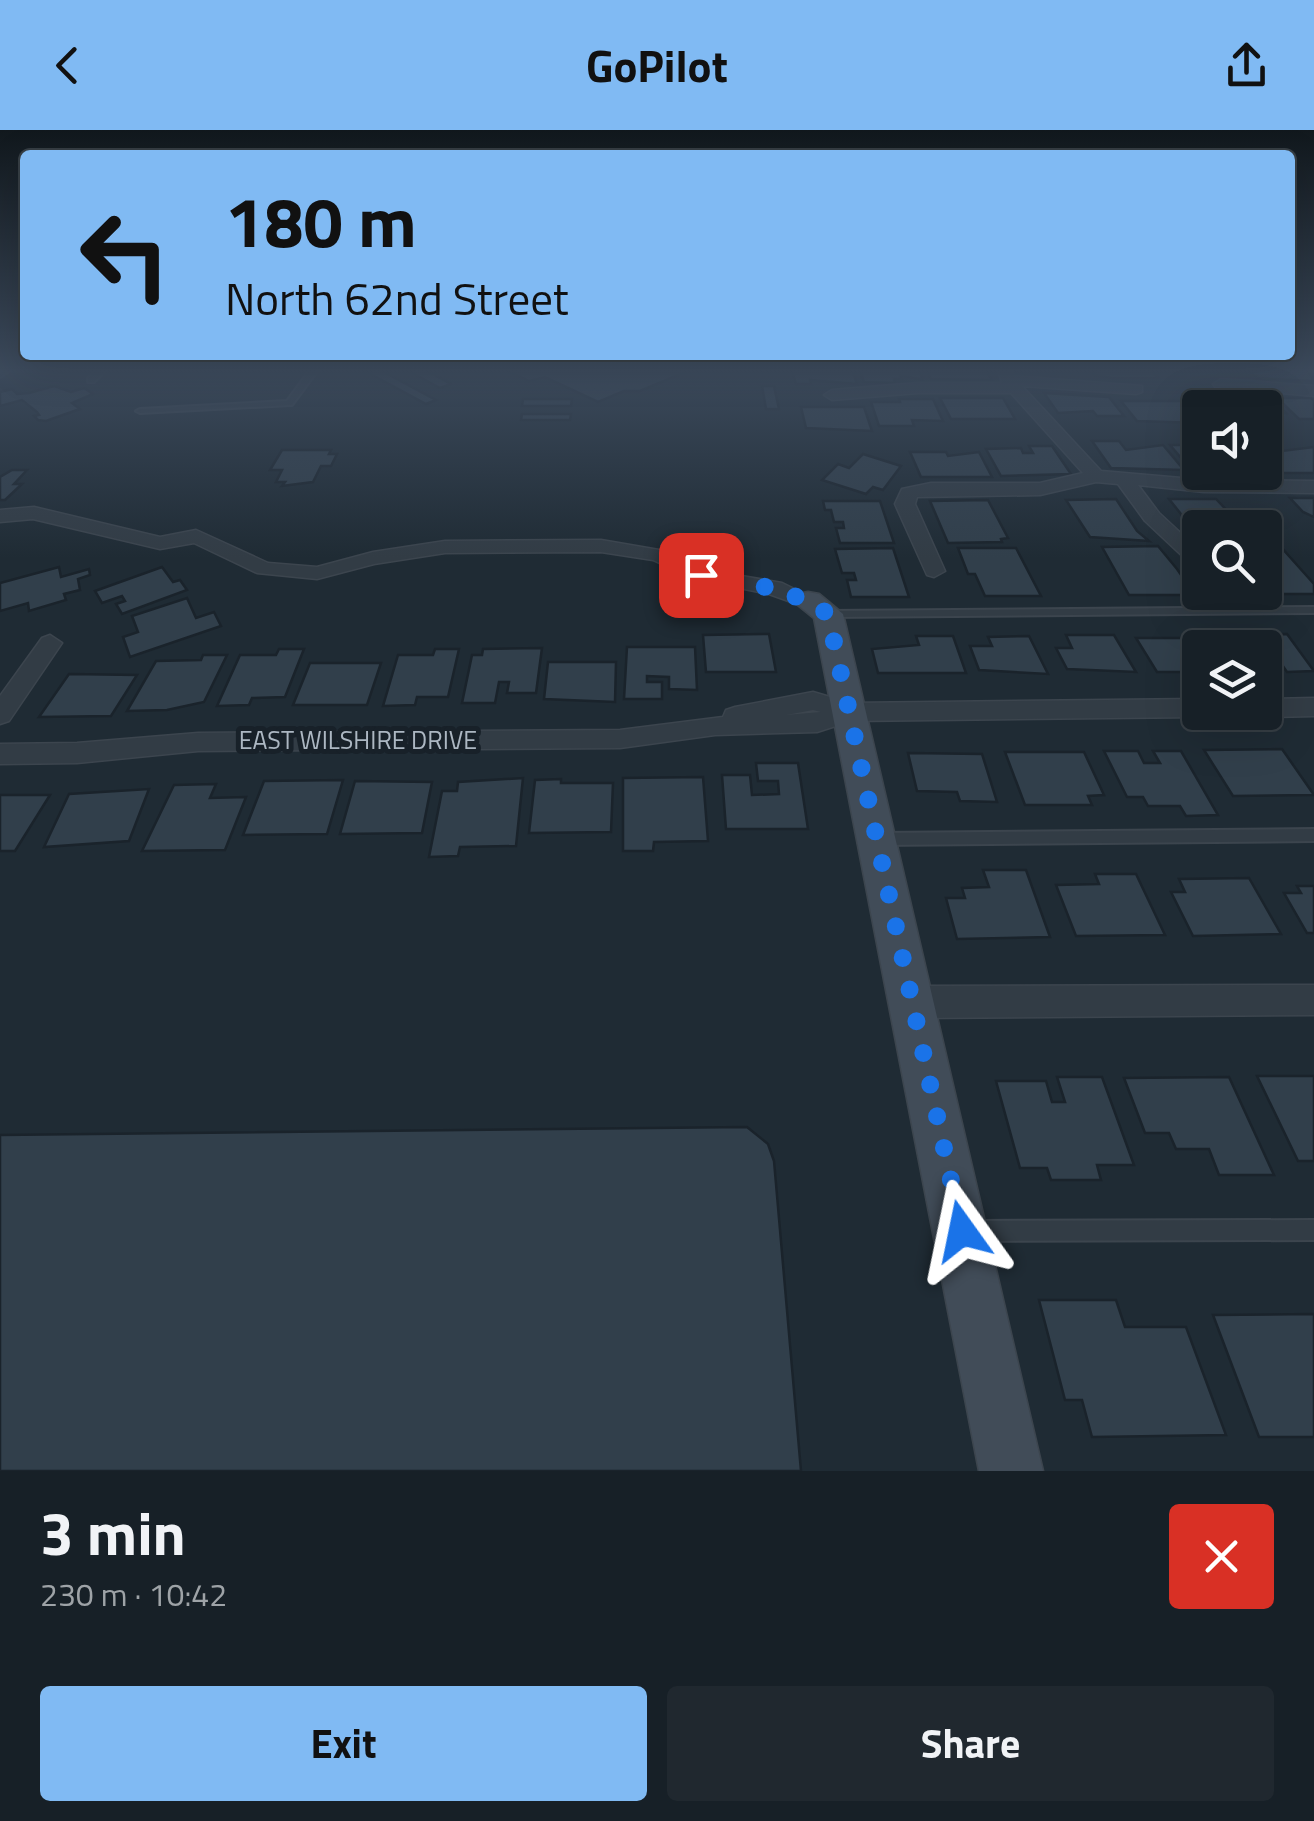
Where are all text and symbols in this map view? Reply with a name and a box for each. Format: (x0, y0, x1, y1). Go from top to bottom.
text: GoPilot (586, 31, 728, 99)
icon: back (40, 38, 95, 93)
icon: share (1219, 38, 1274, 93)
text: 180 m (225, 168, 417, 274)
icon: left (60, 190, 190, 320)
text: North 62nd Street (225, 264, 569, 332)
map controls (1182, 390, 1282, 730)
button: sound (1182, 390, 1282, 490)
button: search (1182, 510, 1282, 610)
pin (659, 533, 744, 618)
icon: arrive (674, 548, 729, 603)
button: layers (1182, 630, 1282, 730)
street label: EAST WILSHIRE DRIVE (239, 721, 477, 759)
position arrow (910, 1179, 1014, 1283)
text: 3 min (40, 1487, 186, 1578)
button: close (1169, 1504, 1274, 1609)
text: 230 m · 10:42 (40, 1570, 227, 1618)
button: Exit (40, 1686, 647, 1801)
button: Share (667, 1686, 1274, 1801)

